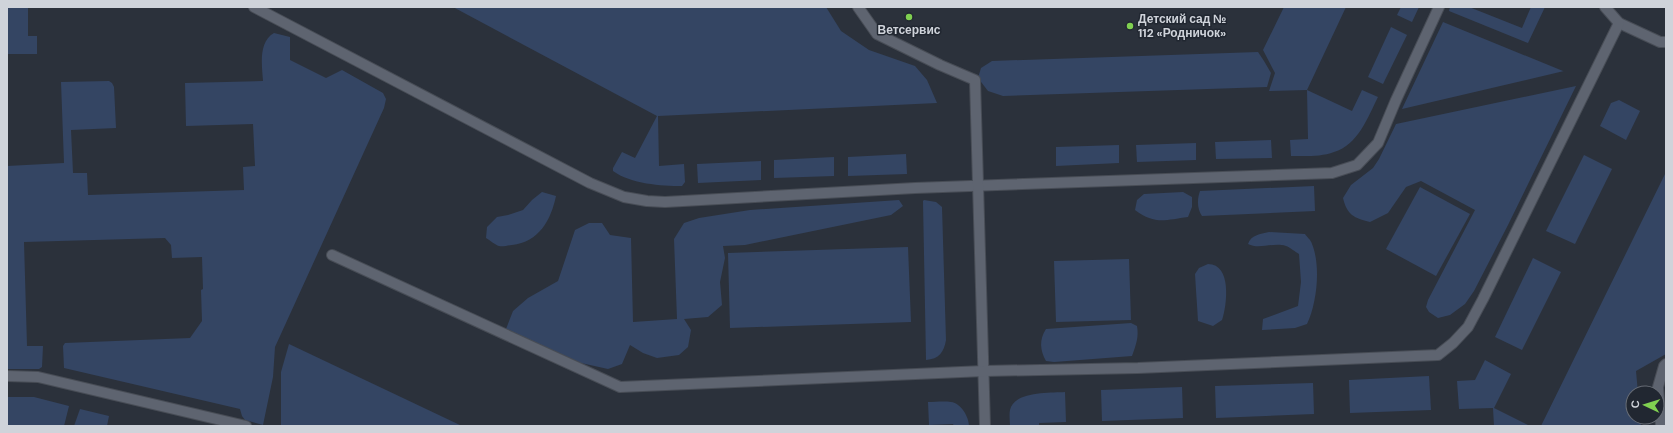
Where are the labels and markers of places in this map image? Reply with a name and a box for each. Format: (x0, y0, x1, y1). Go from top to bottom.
place label: Детский сад № 112 «Родничок» (1138, 11, 1227, 41)
marker: Ветсервис (904, 12, 914, 22)
marker: Детский сад № 112 «Родничок» (1125, 21, 1135, 31)
place label: Ветсервис (877, 22, 941, 38)

